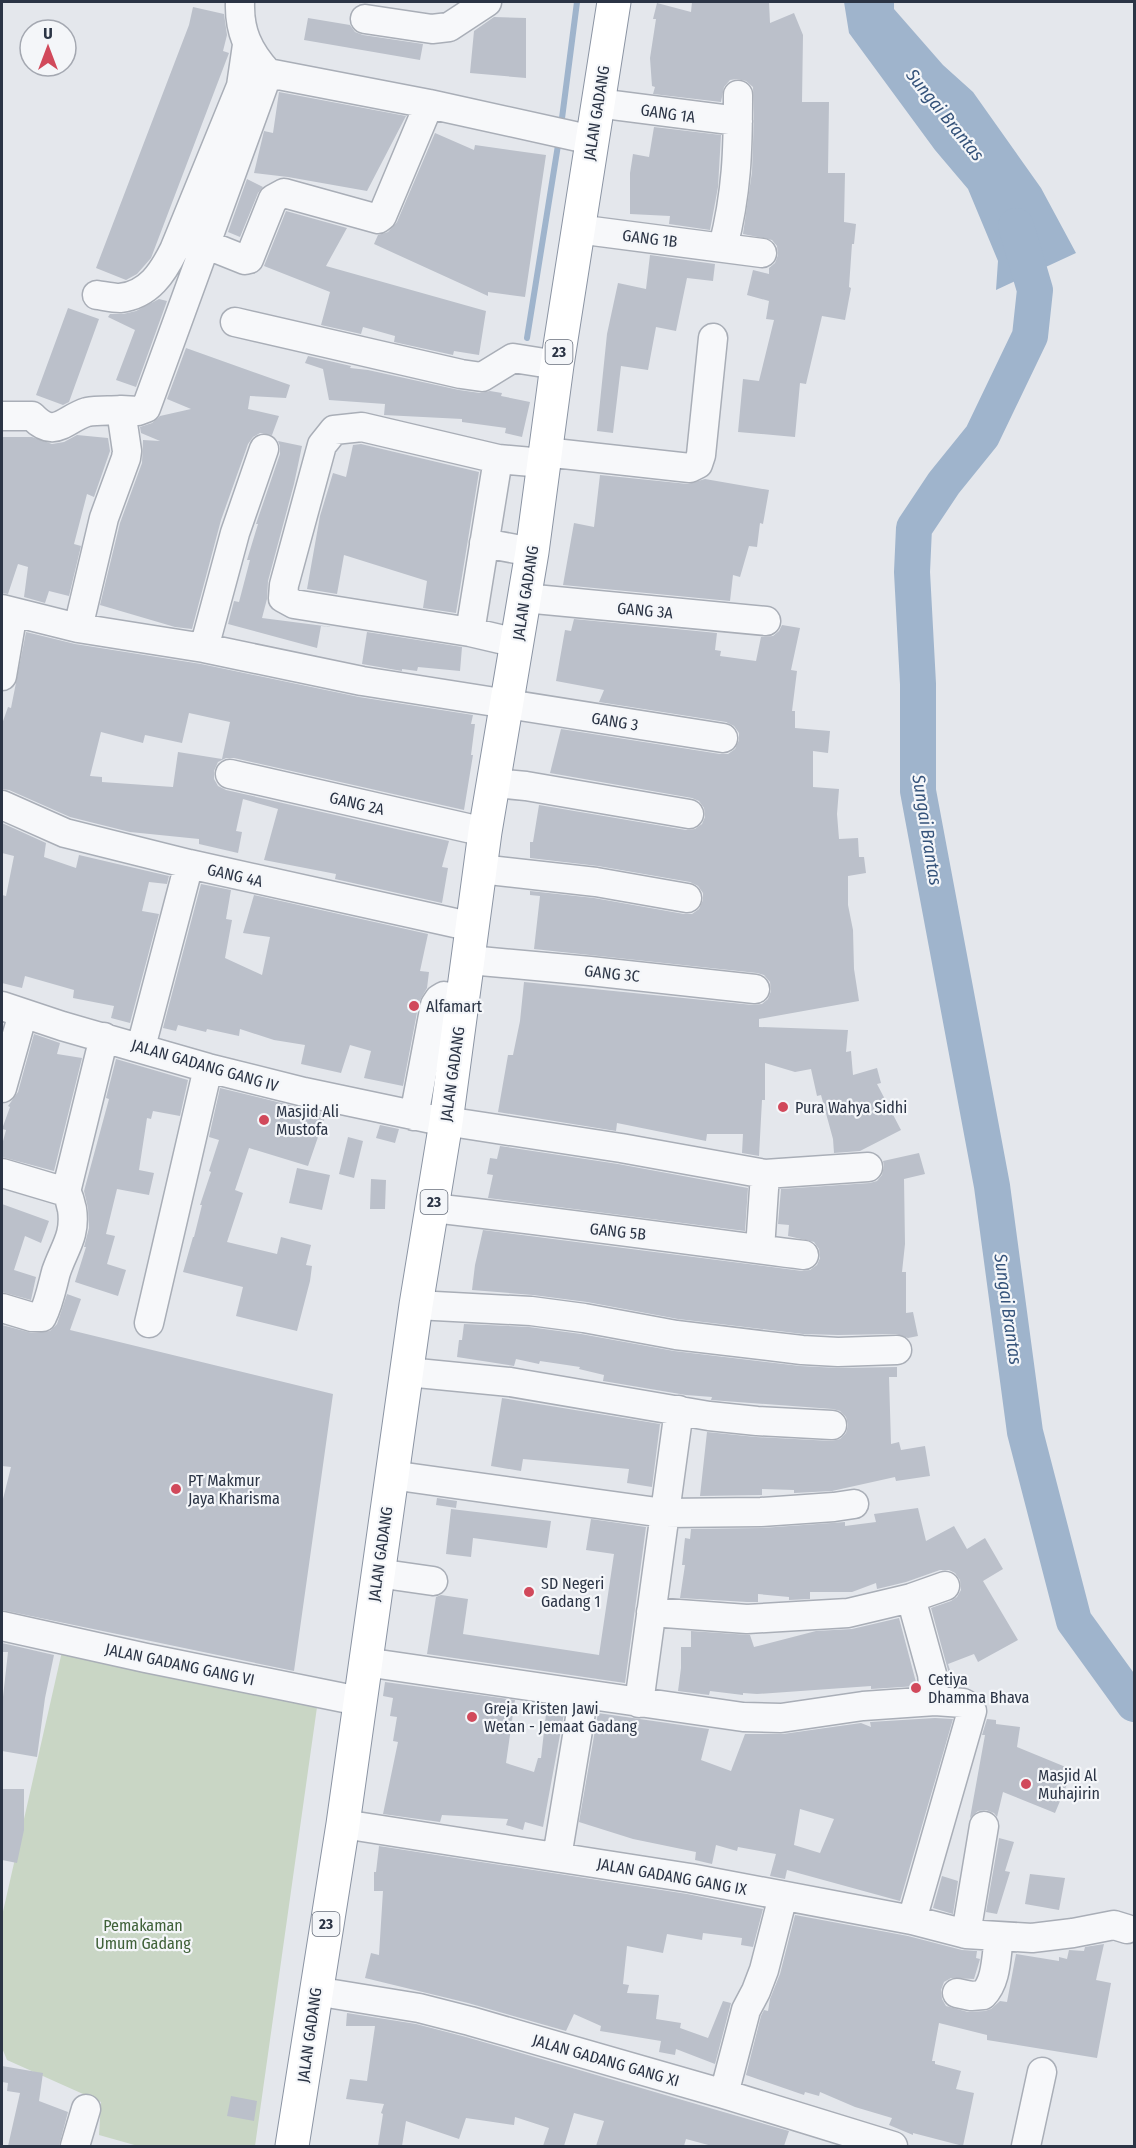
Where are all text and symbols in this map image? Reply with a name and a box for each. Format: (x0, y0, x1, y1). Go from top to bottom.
north arrow (18, 18, 78, 78)
text: U (43, 24, 53, 43)
street label: JALAN GADANG (580, 64, 613, 162)
water label: Sungai Brantas (901, 64, 989, 166)
street label: GANG 1A (639, 100, 697, 127)
street label: GANG 1B (621, 226, 679, 251)
road number: 23 (546, 340, 572, 364)
street label: JALAN GADANG (509, 544, 542, 642)
street label: GANG 3A (616, 599, 674, 622)
street label: GANG 3 (590, 708, 640, 735)
water label: Sungai Brantas (907, 772, 947, 887)
street label: GANG 2A (328, 788, 387, 819)
street label: GANG 4A (205, 860, 265, 891)
street label: GANG 3C (583, 961, 641, 986)
place label: Alfamart (426, 997, 483, 1016)
marker: Alfamart (407, 999, 421, 1013)
street label: JALAN GADANG (436, 1025, 469, 1123)
street label: JALAN GADANG GANG IV (129, 1035, 281, 1096)
place label: Pura Wahya Sidhi (795, 1098, 907, 1117)
marker: Pura Wahya Sidhi (776, 1100, 790, 1114)
place label: Masjid Ali Mustofa (276, 1102, 339, 1139)
marker: Masjid Ali Mustofa (257, 1113, 271, 1127)
road number: 23 (420, 1190, 448, 1214)
street label: GANG 5B (589, 1219, 647, 1244)
water label: Sungai Brantas (989, 1251, 1027, 1366)
place label: PT Makmur Jaya Kharisma (188, 1471, 280, 1508)
marker: PT Makmur Jaya Kharisma (169, 1482, 183, 1496)
street label: JALAN GADANG (364, 1505, 397, 1603)
place label: SD Negeri Gadang 1 (541, 1574, 604, 1611)
marker: SD Negeri Gadang 1 (522, 1585, 536, 1599)
street label: JALAN GADANG GANG VI (104, 1639, 256, 1690)
place label: Cetiya Dhamma Bhava (928, 1670, 1029, 1707)
marker: Cetiya Dhamma Bhava (909, 1681, 923, 1695)
place label: Greja Kristen Jawi Wetan - Jemaat Gadang (484, 1699, 638, 1736)
marker: Greja Kristen Jawi Wetan - Jemaat Gadang (465, 1710, 479, 1724)
place label: Masjid Al Muhajirin (1038, 1766, 1100, 1803)
marker: Masjid Al Muhajirin (1019, 1777, 1033, 1791)
street label: JALAN GADANG GANG IX (596, 1854, 748, 1899)
road number: 23 (312, 1912, 340, 1936)
park label: Pemakaman Umum Gadang (95, 1916, 191, 1953)
street label: JALAN GADANG (293, 1986, 326, 2084)
street label: JALAN GADANG GANG XI (530, 2030, 681, 2091)

